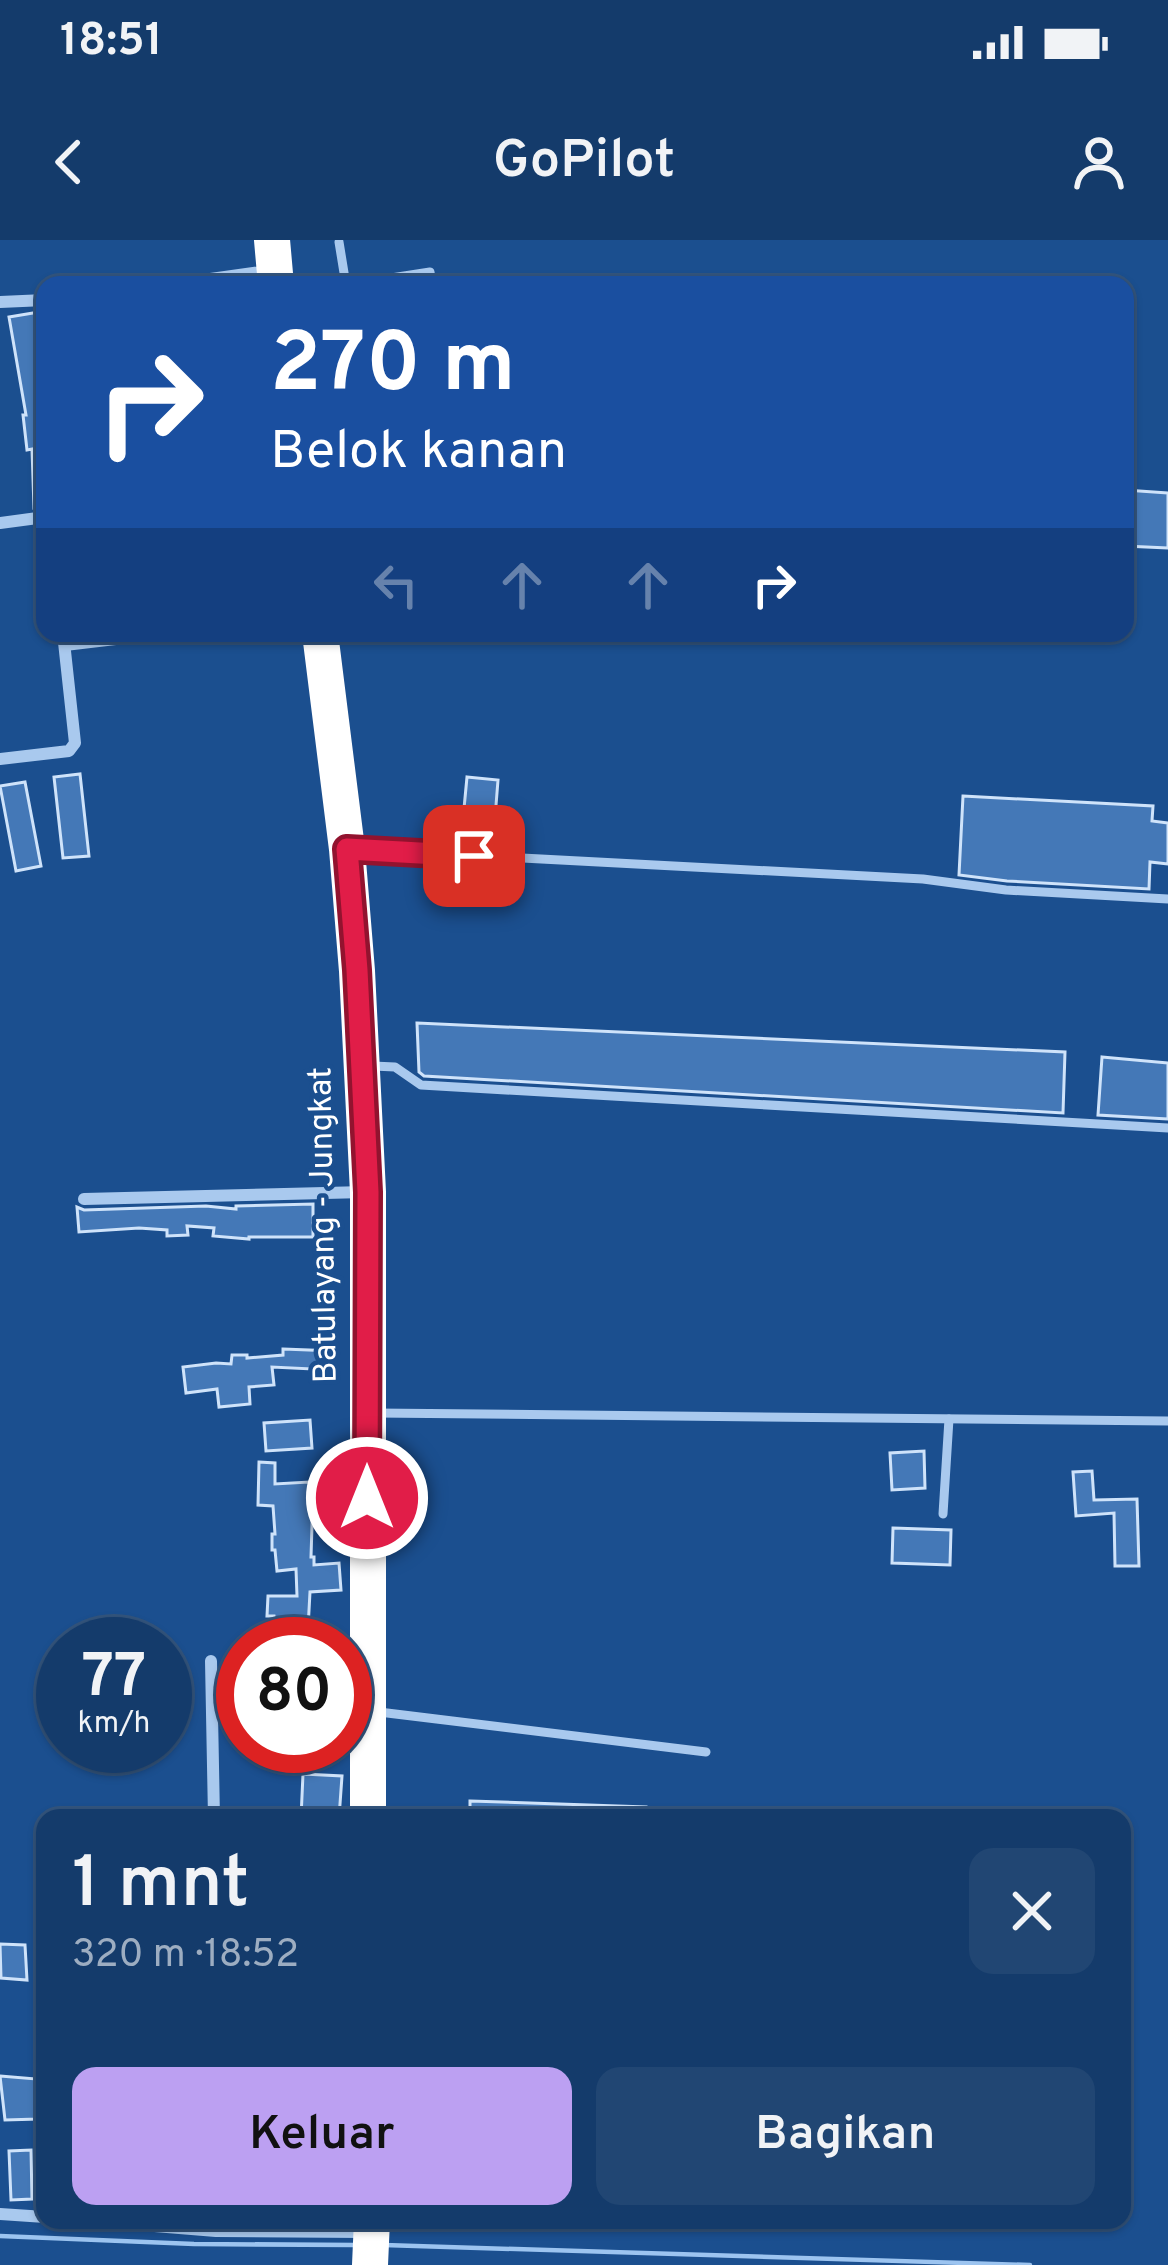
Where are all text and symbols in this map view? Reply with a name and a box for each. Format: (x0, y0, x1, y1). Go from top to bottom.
text: 18:51 (60, 14, 163, 71)
text: GoPilot (493, 128, 675, 197)
icon: back (36, 129, 102, 195)
icon: person (1066, 129, 1132, 195)
text: 270 m (270, 315, 516, 421)
icon: right (72, 324, 228, 480)
text: Belok kanan (270, 419, 567, 488)
icon: left (363, 552, 429, 618)
icon: ahead (489, 552, 555, 618)
icon: ahead (615, 552, 681, 618)
icon: right (741, 552, 807, 618)
pin (423, 805, 525, 907)
icon: arrive (441, 823, 507, 889)
street label: Batulayang - Jungkat (301, 1066, 349, 1384)
position arrow (304, 1435, 430, 1561)
speed limit sign: 80 (216, 1617, 372, 1773)
text: 77 (82, 1642, 146, 1718)
text: km/h (78, 1706, 150, 1743)
text: 1 mnt (72, 1841, 249, 1933)
button: close (969, 1848, 1095, 1974)
text: 320 m · 18:52 (72, 1932, 299, 1981)
button: Keluar (72, 2067, 572, 2205)
button: Bagikan (596, 2067, 1095, 2205)

